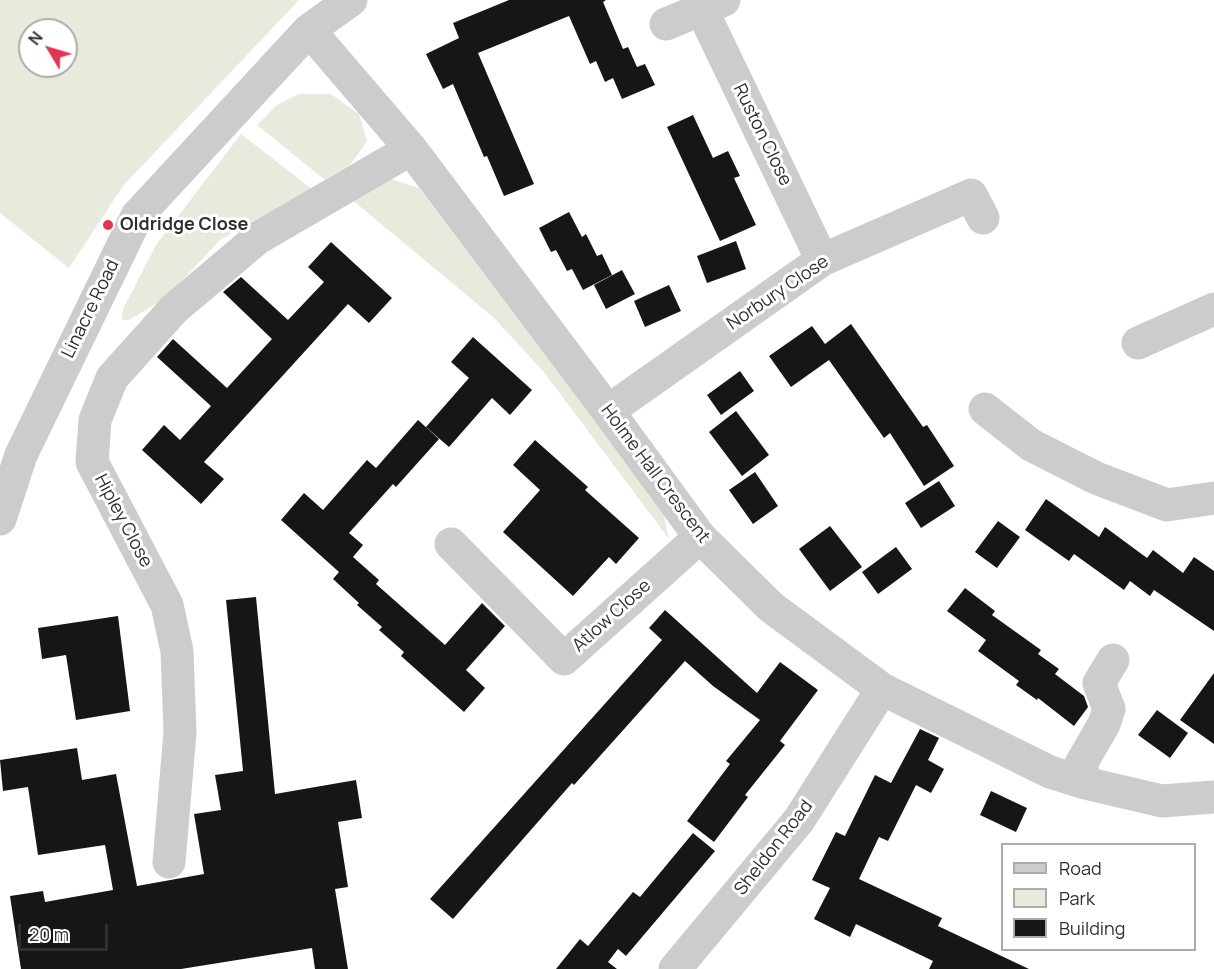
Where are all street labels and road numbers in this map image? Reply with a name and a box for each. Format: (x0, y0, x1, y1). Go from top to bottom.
street label: Ruston Close (728, 80, 796, 190)
street label: Norbury Close (723, 251, 833, 335)
street label: Linacre Road (58, 256, 124, 362)
street label: Holme Hall Crescent (596, 400, 714, 548)
street label: Hipley Close (89, 471, 157, 571)
street label: Atlow Close (568, 575, 656, 657)
street label: Sheldon Road (730, 796, 818, 900)

